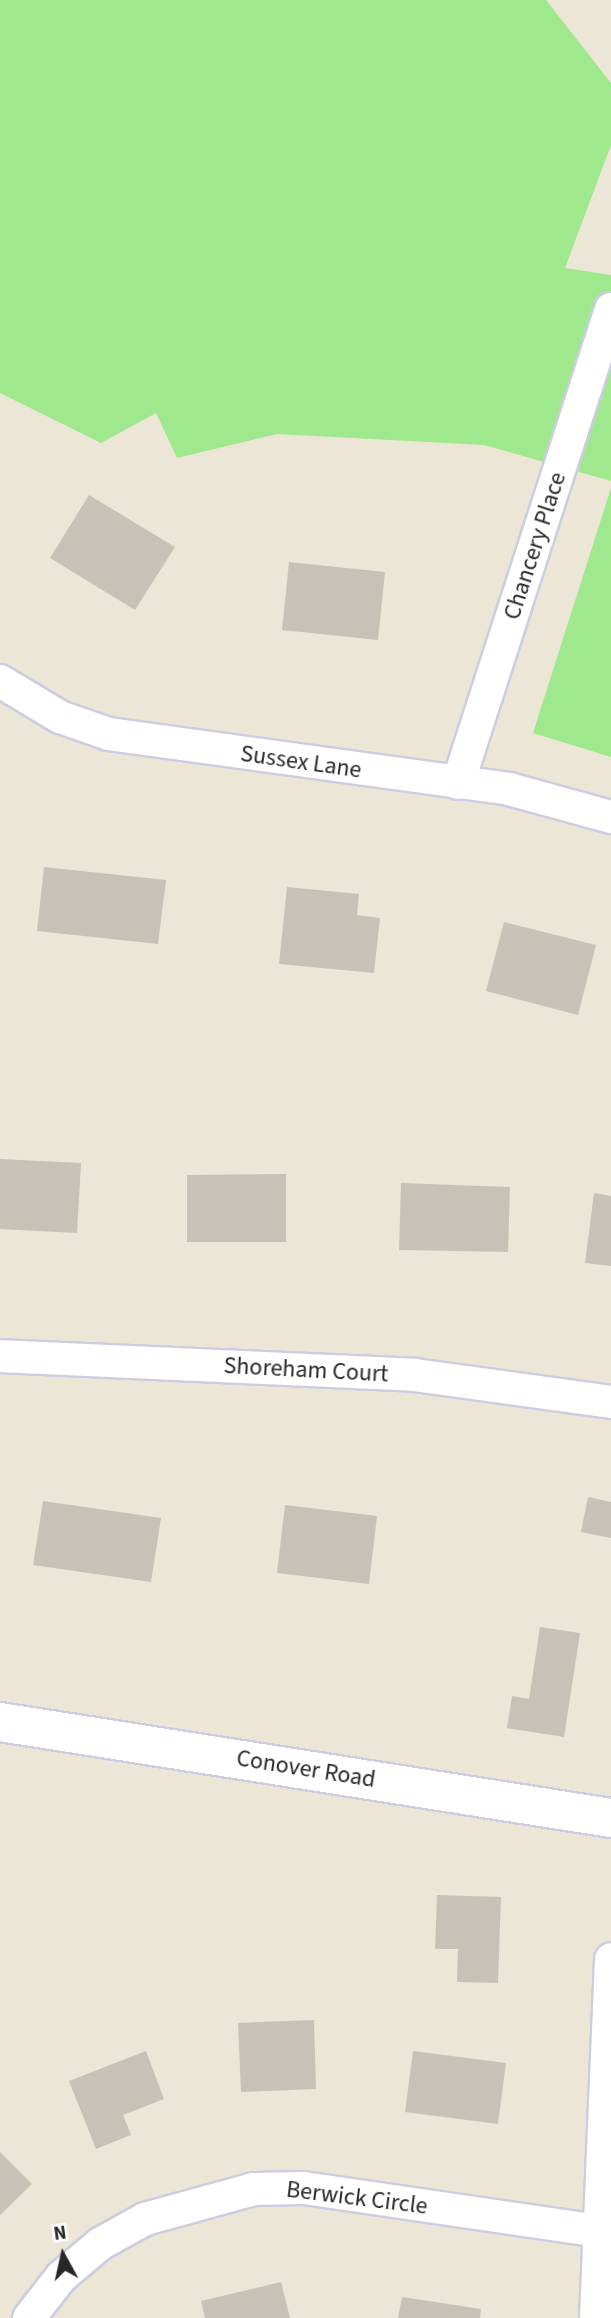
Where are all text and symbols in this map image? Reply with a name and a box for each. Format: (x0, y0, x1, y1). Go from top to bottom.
street label: Chancery Place (498, 469, 572, 623)
street label: Sussex Lane (239, 739, 363, 785)
street label: Shoreham Court (223, 1351, 389, 1389)
street label: Conover Road (234, 1744, 378, 1794)
street label: Berwick Circle (285, 2175, 429, 2221)
text: N (52, 2219, 68, 2248)
north arrow (28, 2220, 98, 2290)

